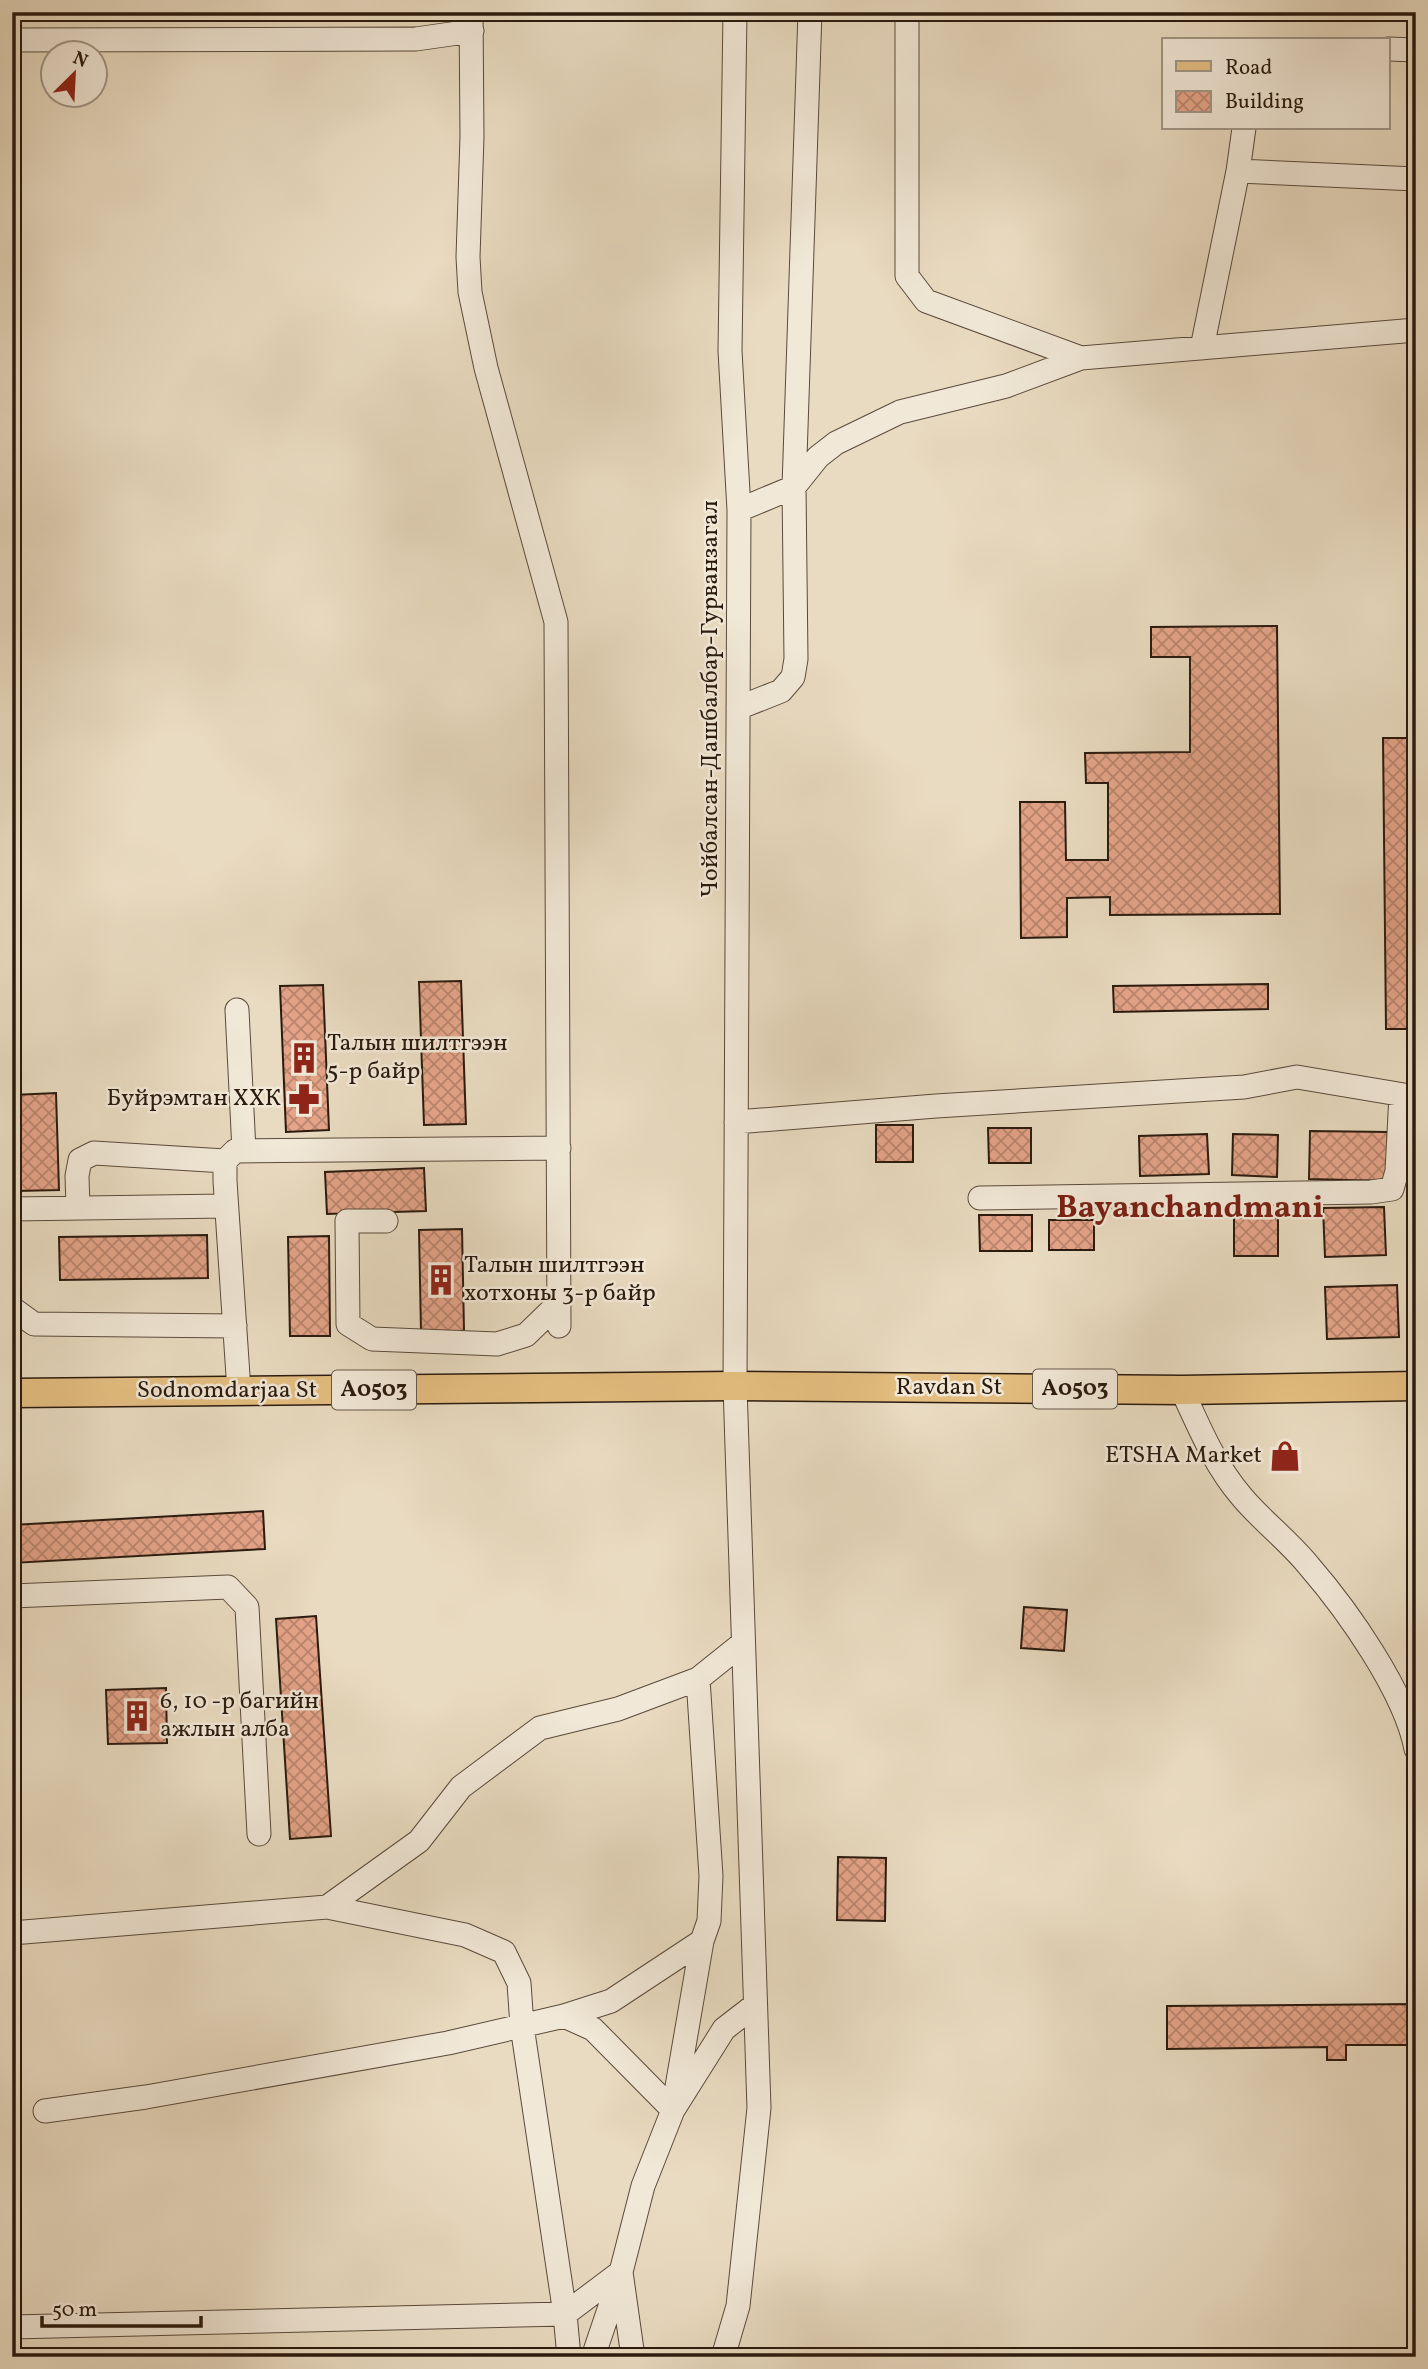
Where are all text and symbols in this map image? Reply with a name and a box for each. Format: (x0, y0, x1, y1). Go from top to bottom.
north arrow (38, 38, 108, 108)
legend (1162, 38, 1390, 130)
text: N (69, 46, 92, 75)
text: Road (1225, 54, 1272, 83)
text: Building (1225, 88, 1304, 117)
street label: Чойбалсан-Дашбалбар-Гурванзагал (694, 500, 728, 898)
place label: Талын шилтгээн 5-р байр (327, 1027, 508, 1089)
building icon: Талын шилтгээн 5-р байр (287, 1041, 321, 1075)
place label: Буйрэмтан ХХК (107, 1082, 281, 1116)
pharmacy icon: Буйрэмтан ХХК (287, 1082, 321, 1116)
district label: Bayanchandmani (1056, 1187, 1324, 1231)
place label: Талын шилтгээн хотхоны 3-р байр (464, 1249, 656, 1311)
building icon: Талын шилтгээн хотхоны 3-р байр (424, 1263, 458, 1297)
road number: A0503 (1033, 1370, 1117, 1408)
road number: A0503 (332, 1371, 416, 1410)
street label: Ravdan St (896, 1371, 1002, 1405)
street label: Sodnomdarjaa St (137, 1374, 317, 1408)
place label: ETSHA Market (1105, 1439, 1262, 1473)
shop icon: ETSHA Market (1268, 1439, 1302, 1473)
place label: 6, 10 -р багийн ажлын алба (160, 1685, 319, 1747)
building icon: 6, 10 -р багийн ажлын алба (120, 1699, 154, 1733)
scale bar (42, 2285, 201, 2329)
text: 50 m (52, 2296, 97, 2325)

